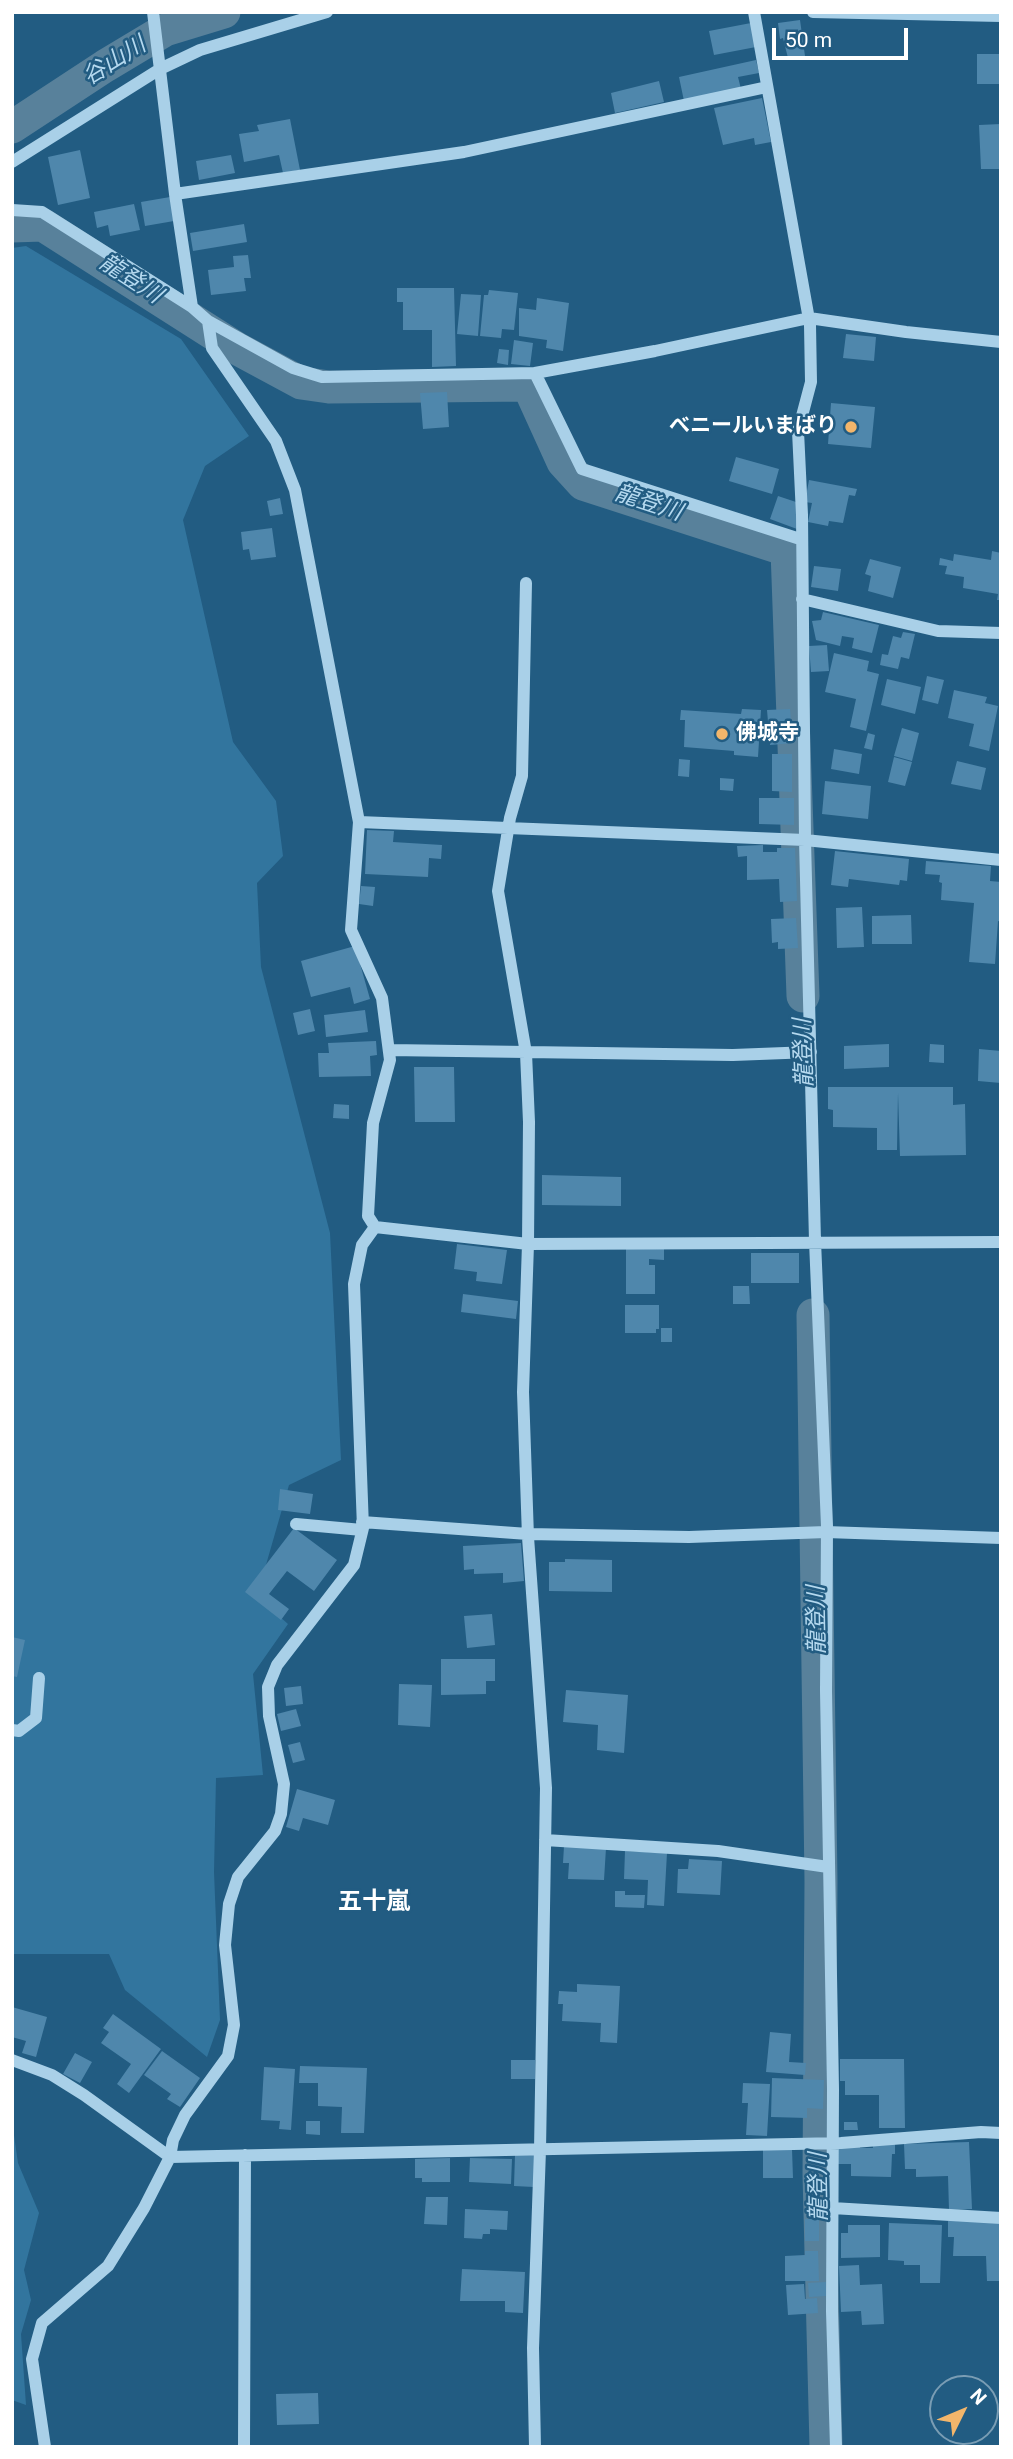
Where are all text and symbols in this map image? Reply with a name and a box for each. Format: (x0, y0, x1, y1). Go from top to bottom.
scale bar (775, 14, 912, 58)
text: 50 m (785, 28, 832, 52)
water label: 谷山川 (78, 32, 152, 92)
water label: 龍登川 (94, 250, 166, 310)
place label: べニールいまばり (669, 414, 837, 440)
marker: べニールいまばり (843, 419, 859, 435)
water label: 龍登川 (611, 480, 685, 528)
place label: 佛城寺 (736, 721, 799, 747)
marker: 佛城寺 (714, 726, 730, 742)
water label: 龍登川 (790, 1018, 820, 1088)
water label: 龍登川 (804, 1585, 832, 1655)
district label: 五十嵐 (338, 1889, 410, 1917)
water label: 龍登川 (806, 2152, 834, 2222)
north arrow (929, 2375, 999, 2445)
text: N (965, 2384, 991, 2409)

